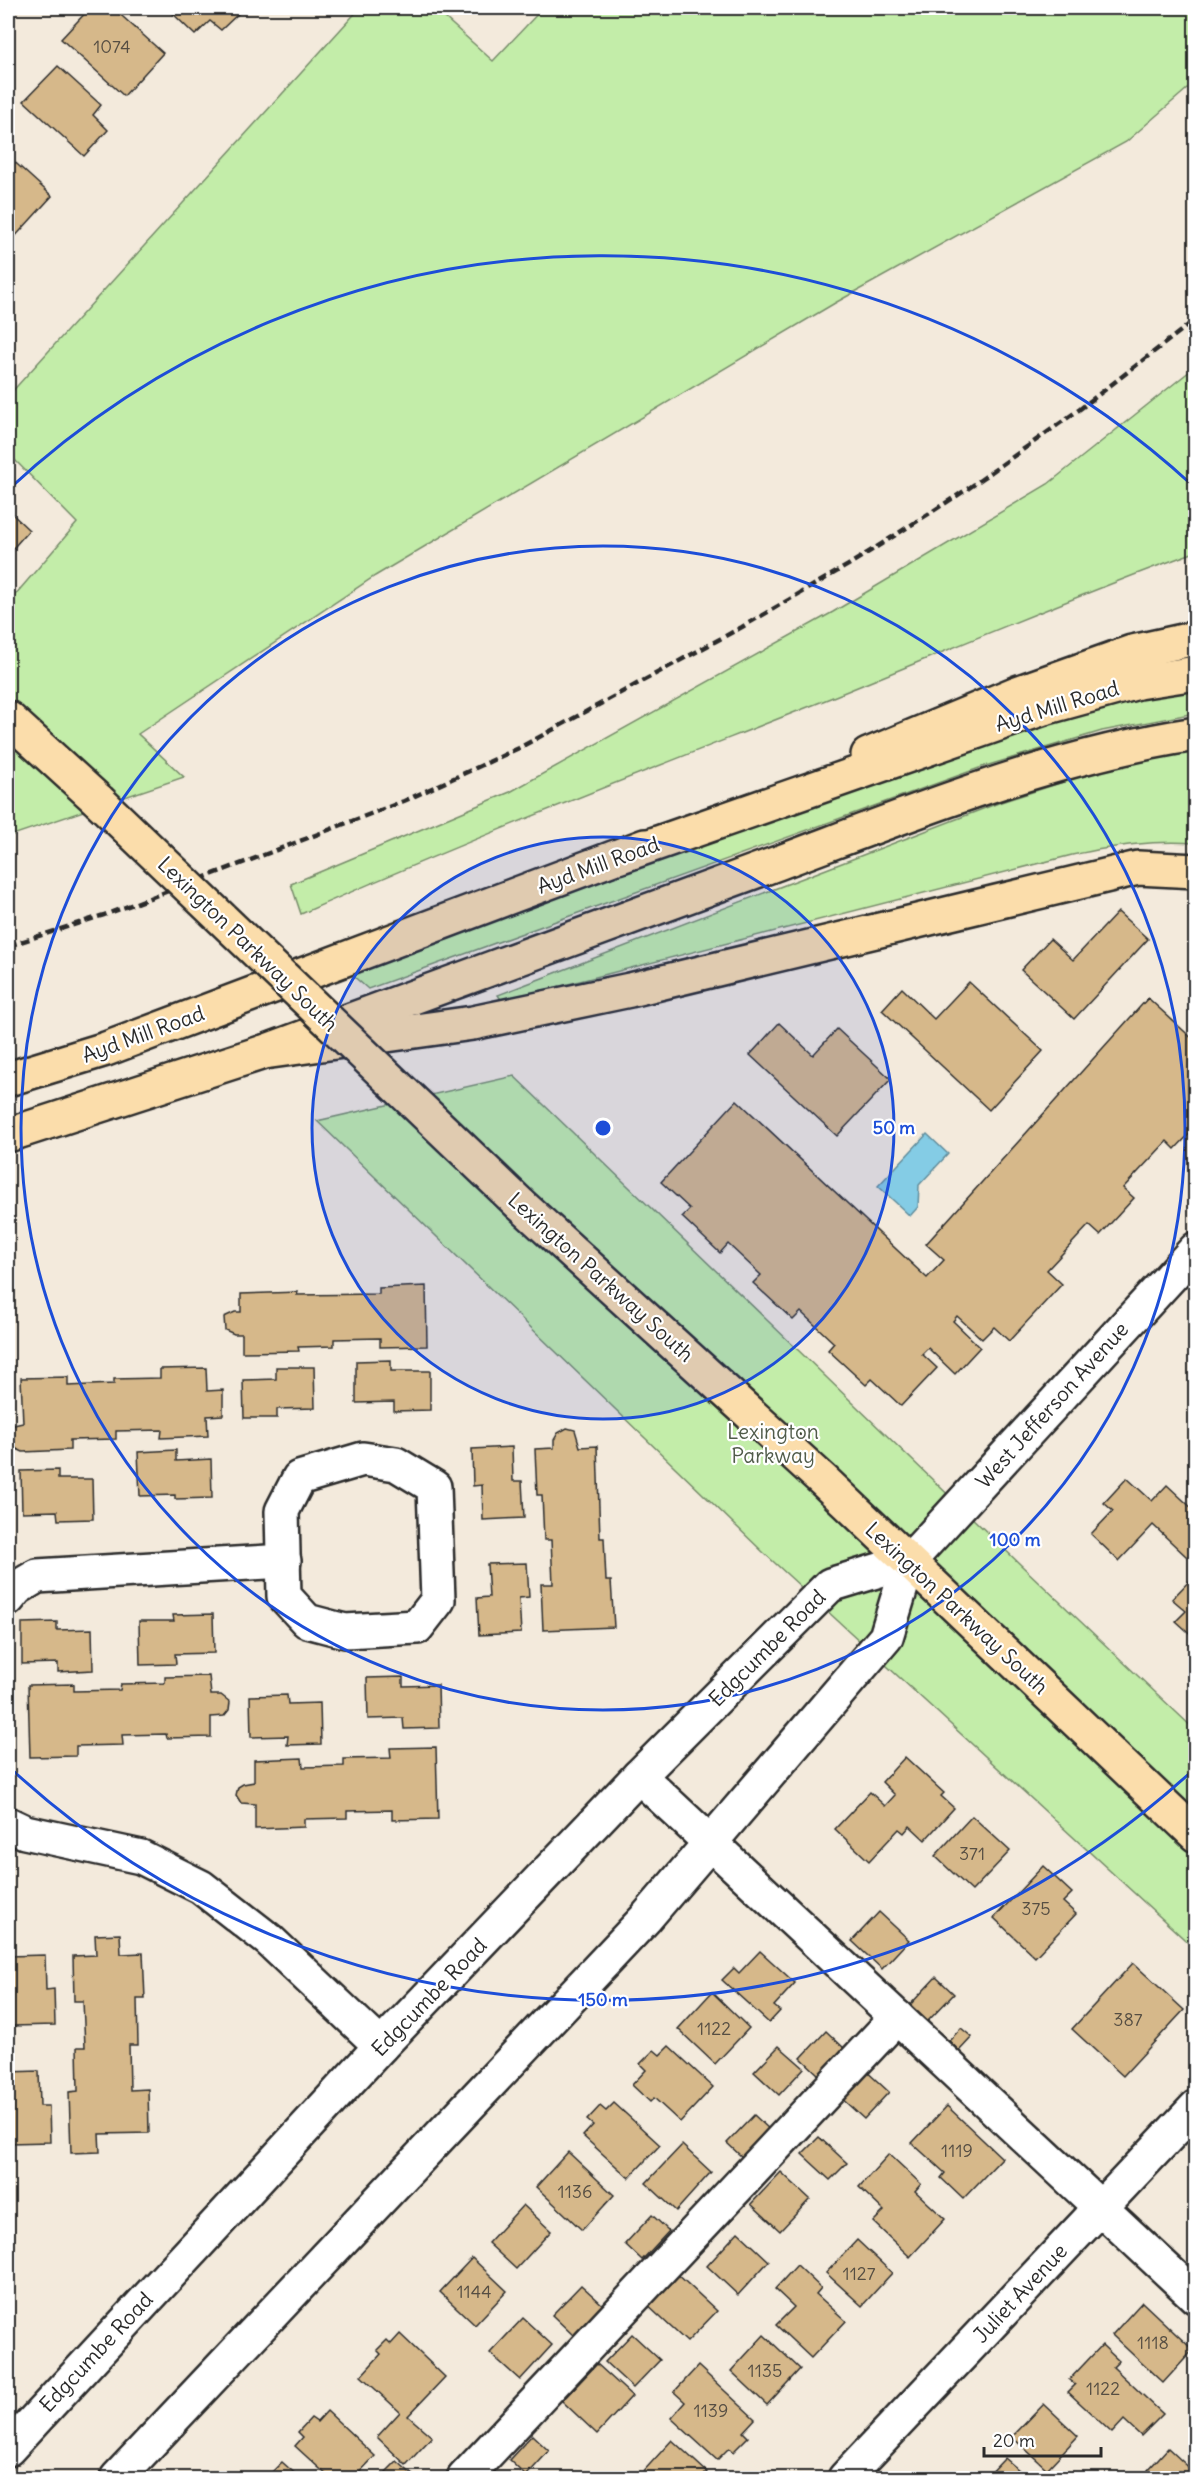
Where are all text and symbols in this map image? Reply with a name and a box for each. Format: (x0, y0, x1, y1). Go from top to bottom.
house number: 1074 (93, 35, 131, 58)
street label: Ayd Mill Road (992, 674, 1122, 738)
street label: Ayd Mill Road (533, 830, 663, 900)
street label: Lexington Parkway South (152, 851, 344, 1037)
street label: Ayd Mill Road (78, 999, 208, 1069)
text: 50 m (873, 1116, 915, 1139)
centre of rings (593, 1118, 613, 1138)
street label: Lexington Parkway South (503, 1186, 699, 1368)
street label: West Jefferson Avenue (970, 1316, 1134, 1494)
park label: Lexington Parkway (727, 1418, 819, 1469)
street label: Lexington Parkway South (860, 1516, 1054, 1700)
text: 100 m (990, 1528, 1041, 1551)
street label: Edgcumbe Road (703, 1584, 831, 1712)
house number: 371 (959, 1842, 985, 1865)
house number: 375 (1021, 1897, 1051, 1920)
street label: Edgcumbe Road (366, 1932, 492, 2062)
text: 150 m (578, 1988, 628, 2011)
house number: 387 (1113, 2008, 1143, 2031)
house number: 1122 (697, 2017, 731, 2040)
house number: 1119 (941, 2139, 973, 2162)
house number: 1136 (558, 2180, 592, 2203)
street label: Juliet Avenue (967, 2238, 1073, 2348)
house number: 1127 (843, 2262, 876, 2285)
house number: 1144 (456, 2280, 492, 2303)
street label: Edgcumbe Road (33, 2286, 159, 2418)
house number: 1118 (1137, 2331, 1169, 2354)
house number: 1135 (748, 2359, 782, 2382)
house number: 1122 (1086, 2377, 1120, 2400)
house number: 1139 (694, 2399, 728, 2422)
scale bar (984, 2420, 1101, 2458)
text: 20 m (993, 2429, 1035, 2452)

